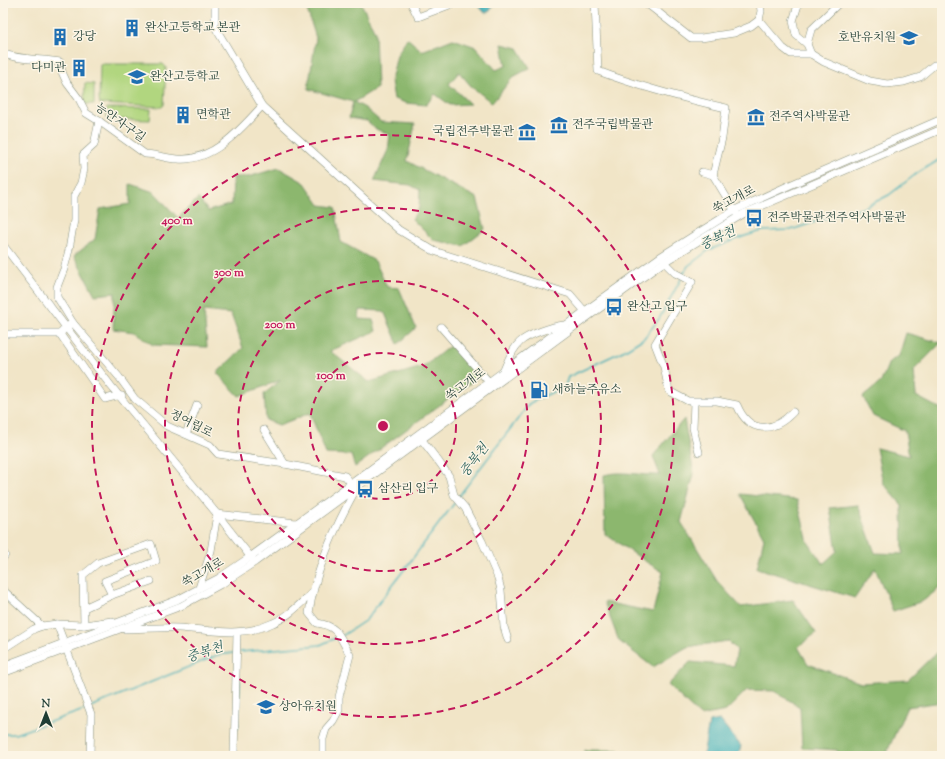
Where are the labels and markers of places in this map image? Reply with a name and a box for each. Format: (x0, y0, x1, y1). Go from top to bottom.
building icon: 완산고등학교 본관 (122, 18, 142, 38)
place label: 완산고등학교 본관 (145, 19, 241, 37)
building icon: 강당 (50, 27, 70, 47)
place label: 강당 (73, 28, 97, 46)
school or university icon: 호반유치원 (899, 28, 919, 48)
place label: 호반유치원 (838, 29, 896, 47)
building icon: 다미관 (69, 58, 89, 78)
place label: 다미관 (31, 59, 66, 77)
school or university icon: 완산고등학교 (127, 67, 147, 87)
place label: 완산고등학교 (150, 68, 220, 86)
building icon: 면학관 (173, 105, 193, 125)
place label: 면학관 (196, 106, 231, 124)
museum icon: 전주역사박물관 (746, 107, 766, 127)
place label: 전주역사박물관 (769, 108, 851, 126)
museum icon: 전주국립박물관 (549, 115, 569, 135)
place label: 전주국립박물관 (572, 116, 654, 134)
museum icon: 국립전주박물관 (517, 122, 537, 142)
place label: 국립전주박물관 (433, 123, 514, 141)
bus stop icon: 전주박물관전주역사박물관 (744, 208, 764, 228)
place label: 전주박물관전주역사박물관 (767, 209, 907, 227)
bus stop icon: 완산고 입구 (604, 297, 624, 317)
place label: 완산고 입구 (627, 298, 688, 316)
fuel station icon: 새하늘주유소 (529, 380, 549, 400)
place label: 새하늘주유소 (552, 381, 622, 399)
centre of rings (376, 419, 390, 433)
bus stop icon: 삼산리 입구 (355, 479, 375, 499)
place label: 삼산리 입구 (378, 480, 439, 498)
school or university icon: 상아유치원 (256, 697, 276, 717)
place label: 상아유치원 (279, 698, 337, 716)

